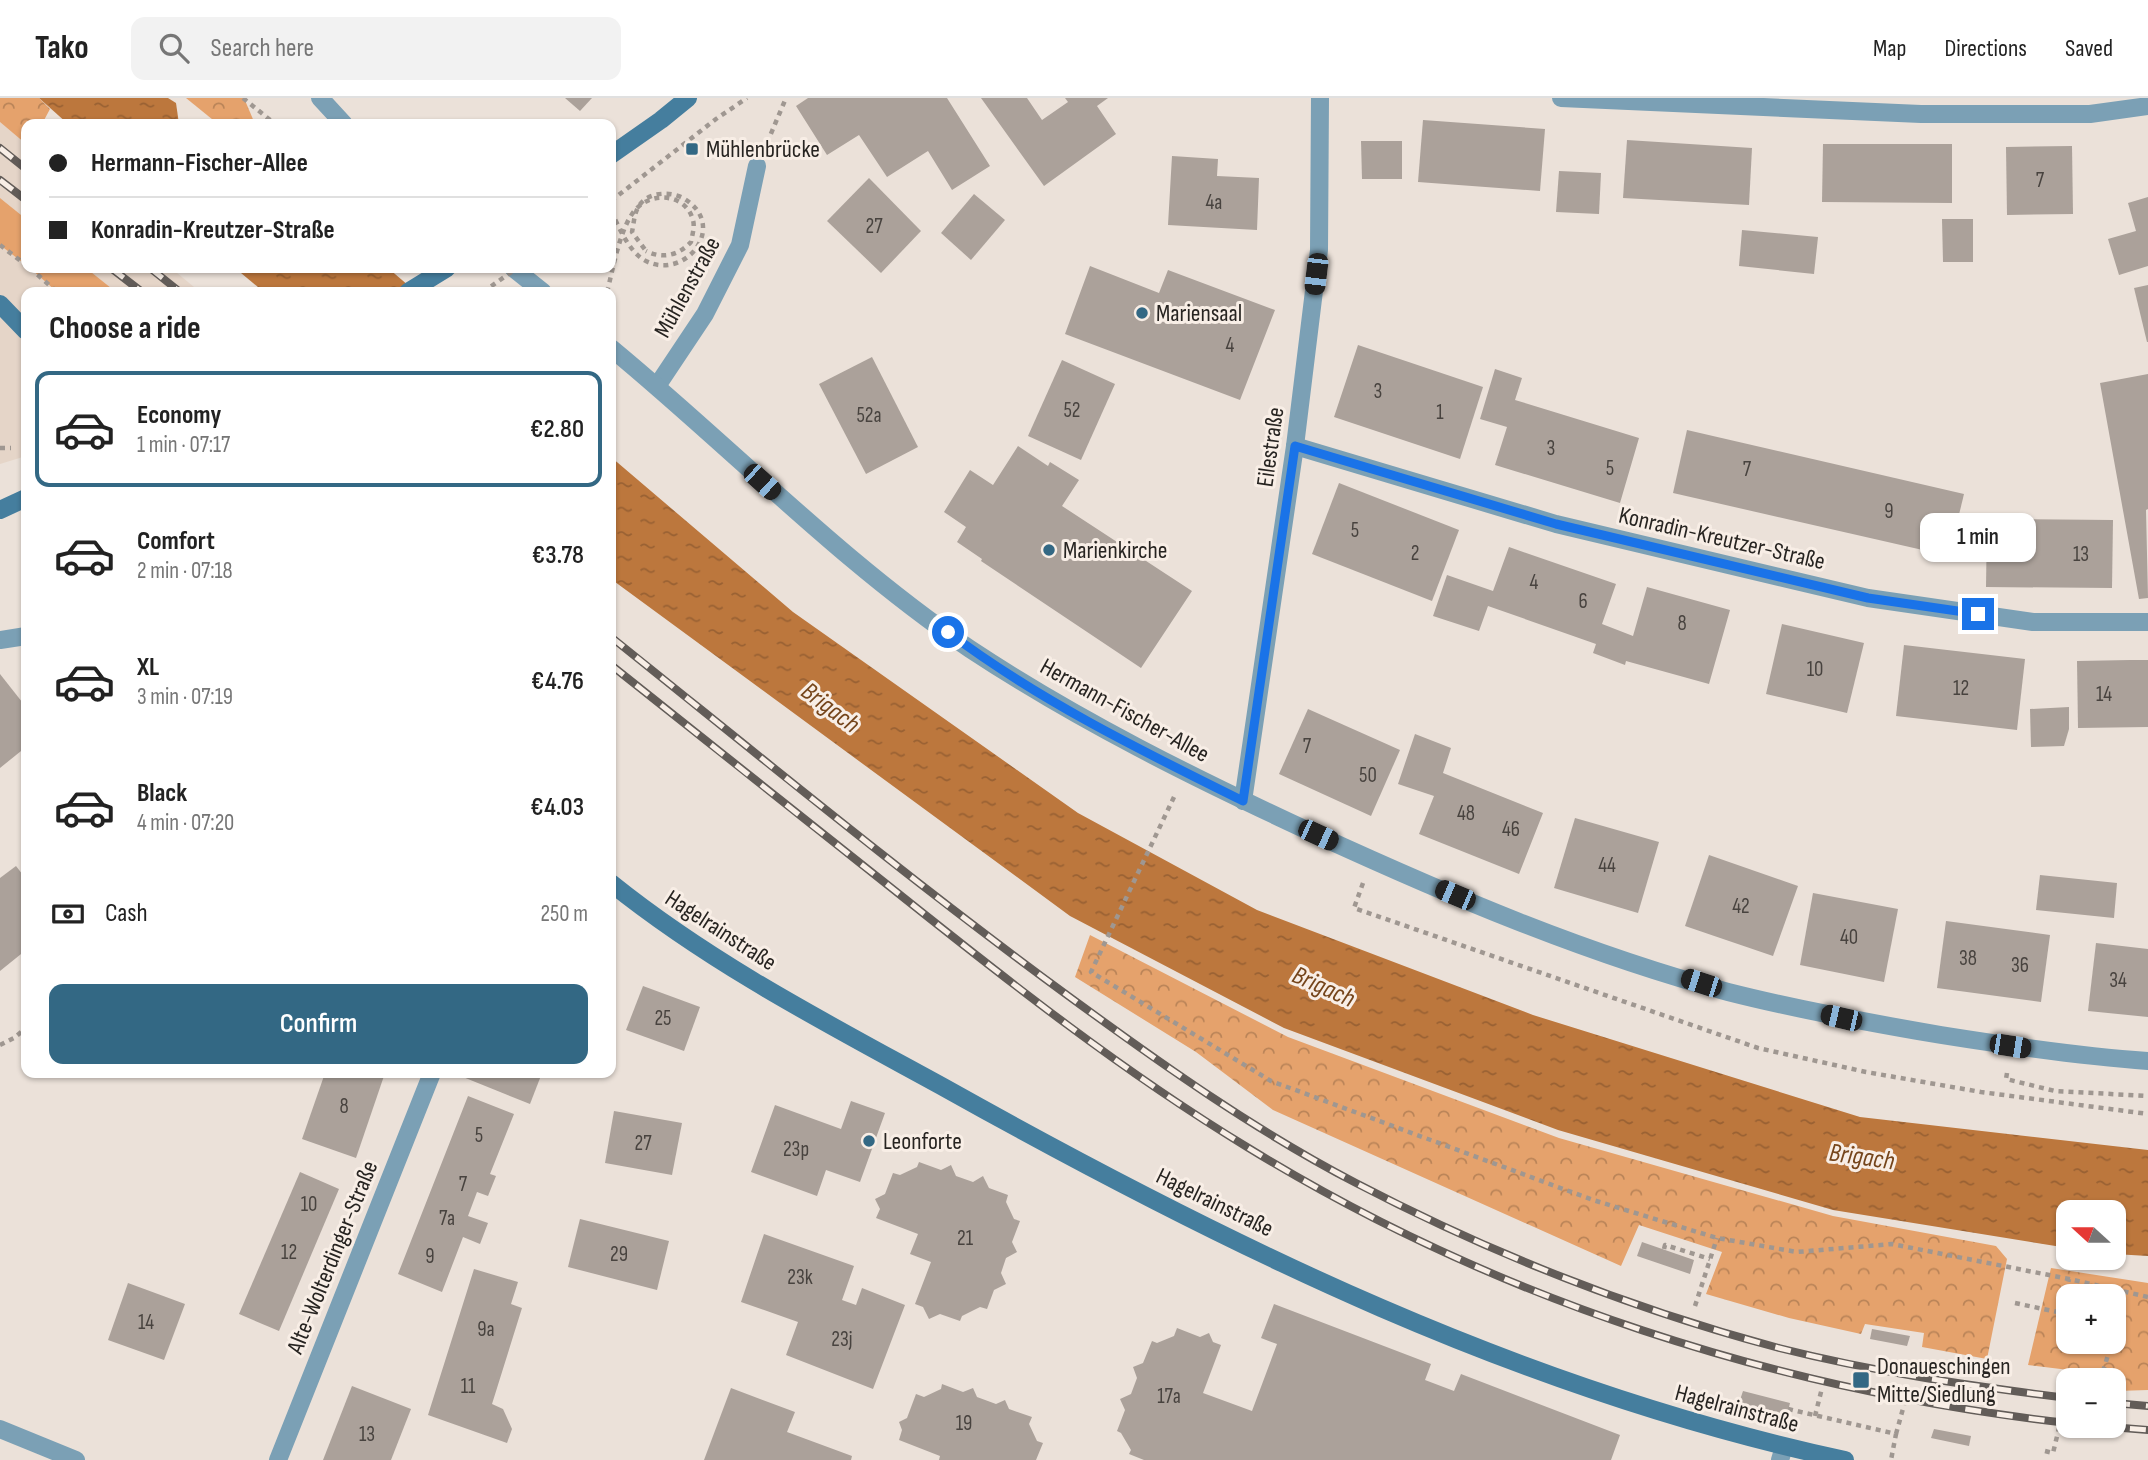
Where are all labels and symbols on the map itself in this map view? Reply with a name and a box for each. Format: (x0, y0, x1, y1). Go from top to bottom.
place label: Mühlenbrücke (706, 135, 820, 164)
marker: Mühlenbrücke (684, 141, 700, 157)
house number: 7 (2036, 168, 2045, 193)
house number: 4a (1206, 190, 1222, 215)
house number: 27 (865, 214, 883, 239)
street label: Mühlenstraße (648, 232, 727, 343)
car (1304, 252, 1329, 296)
place label: Mariensaal (1156, 299, 1242, 328)
marker: Mariensaal (1134, 305, 1150, 321)
house number: 4 (1226, 333, 1235, 358)
house number: 3 (1374, 379, 1382, 404)
house number: 52 (1063, 398, 1081, 423)
house number: 1 (1436, 400, 1444, 425)
house number: 52a (856, 403, 882, 428)
street label: Eilestraße (1251, 406, 1290, 489)
house number: 3 (1547, 436, 1555, 461)
house number: 5 (1606, 456, 1614, 481)
house number: 7 (1743, 457, 1752, 482)
car (740, 460, 785, 504)
house number: 9 (1884, 499, 1894, 524)
street label: Konradin-Kreutzer-Straße (1616, 501, 1828, 576)
callout: 1 min (1920, 512, 2036, 561)
house number: 5 (1351, 518, 1359, 543)
place label: Marienkirche (1063, 536, 1167, 565)
house number: 2 (1411, 541, 1419, 566)
marker: Marienkirche (1041, 542, 1057, 558)
house number: 13 (2073, 542, 2089, 567)
house number: 4 (1530, 570, 1539, 595)
house number: 6 (1578, 589, 1588, 614)
route end (1962, 598, 1994, 630)
house number: 8 (1677, 611, 1687, 636)
route start (932, 616, 964, 648)
street label: Hermann-Fischer-Allee (1035, 652, 1214, 769)
house number: 10 (1807, 657, 1823, 682)
water label: Brigach (795, 676, 866, 740)
house number: 12 (1953, 676, 1969, 701)
house number: 14 (2096, 682, 2112, 707)
house number: 7 (1303, 734, 1312, 759)
house number: 50 (1359, 763, 1377, 788)
house number: 48 (1457, 801, 1475, 826)
car (1295, 817, 1342, 853)
house number: 46 (1502, 817, 1520, 842)
house number: 44 (1598, 853, 1616, 878)
car (1432, 877, 1479, 913)
street label: Hagelrainstraße (660, 884, 782, 977)
house number: 42 (1732, 894, 1750, 919)
house number: 40 (1840, 925, 1858, 950)
house number: 38 (1959, 946, 1977, 971)
house number: 36 (2011, 953, 2029, 978)
water label: Brigach (1287, 960, 1360, 1015)
car (1678, 967, 1725, 999)
house number: 34 (2109, 968, 2127, 993)
car (1819, 1003, 1864, 1033)
house number: 25 (654, 1006, 672, 1031)
car (1988, 1032, 2033, 1060)
house number: 8 (339, 1094, 349, 1119)
house number: 5 (475, 1123, 483, 1148)
place label: Leonforte (883, 1127, 962, 1156)
house number: 27 (634, 1131, 652, 1156)
marker: Leonforte (861, 1133, 877, 1149)
house number: 23p (783, 1137, 809, 1162)
water label: Brigach (1827, 1138, 1897, 1177)
street label: Alte-Wolterdinger-Straße (280, 1157, 384, 1359)
street label: Hagelrainstraße (1151, 1162, 1278, 1243)
house number: 7 (459, 1172, 468, 1197)
house number: 10 (301, 1192, 317, 1217)
north arrow (2056, 1200, 2126, 1270)
house number: 7a (439, 1206, 455, 1231)
house number: 21 (957, 1226, 974, 1251)
house number: 12 (281, 1240, 297, 1265)
house number: 29 (610, 1242, 628, 1267)
house number: 9 (425, 1244, 435, 1269)
house number: 23k (787, 1265, 813, 1290)
house number: 14 (138, 1310, 154, 1335)
house number: 9a (477, 1317, 495, 1342)
house number: 23j (831, 1327, 853, 1352)
place label: Donaueschingen Mitte/Siedlung (1877, 1352, 2011, 1409)
marker: Donaueschingen Mitte/Siedlung (1851, 1370, 1871, 1390)
house number: 11 (461, 1374, 476, 1399)
street label: Hagelrainstraße (1672, 1378, 1802, 1439)
house number: 17a (1157, 1384, 1181, 1409)
house number: 19 (956, 1411, 972, 1436)
house number: 13 (359, 1422, 375, 1447)

